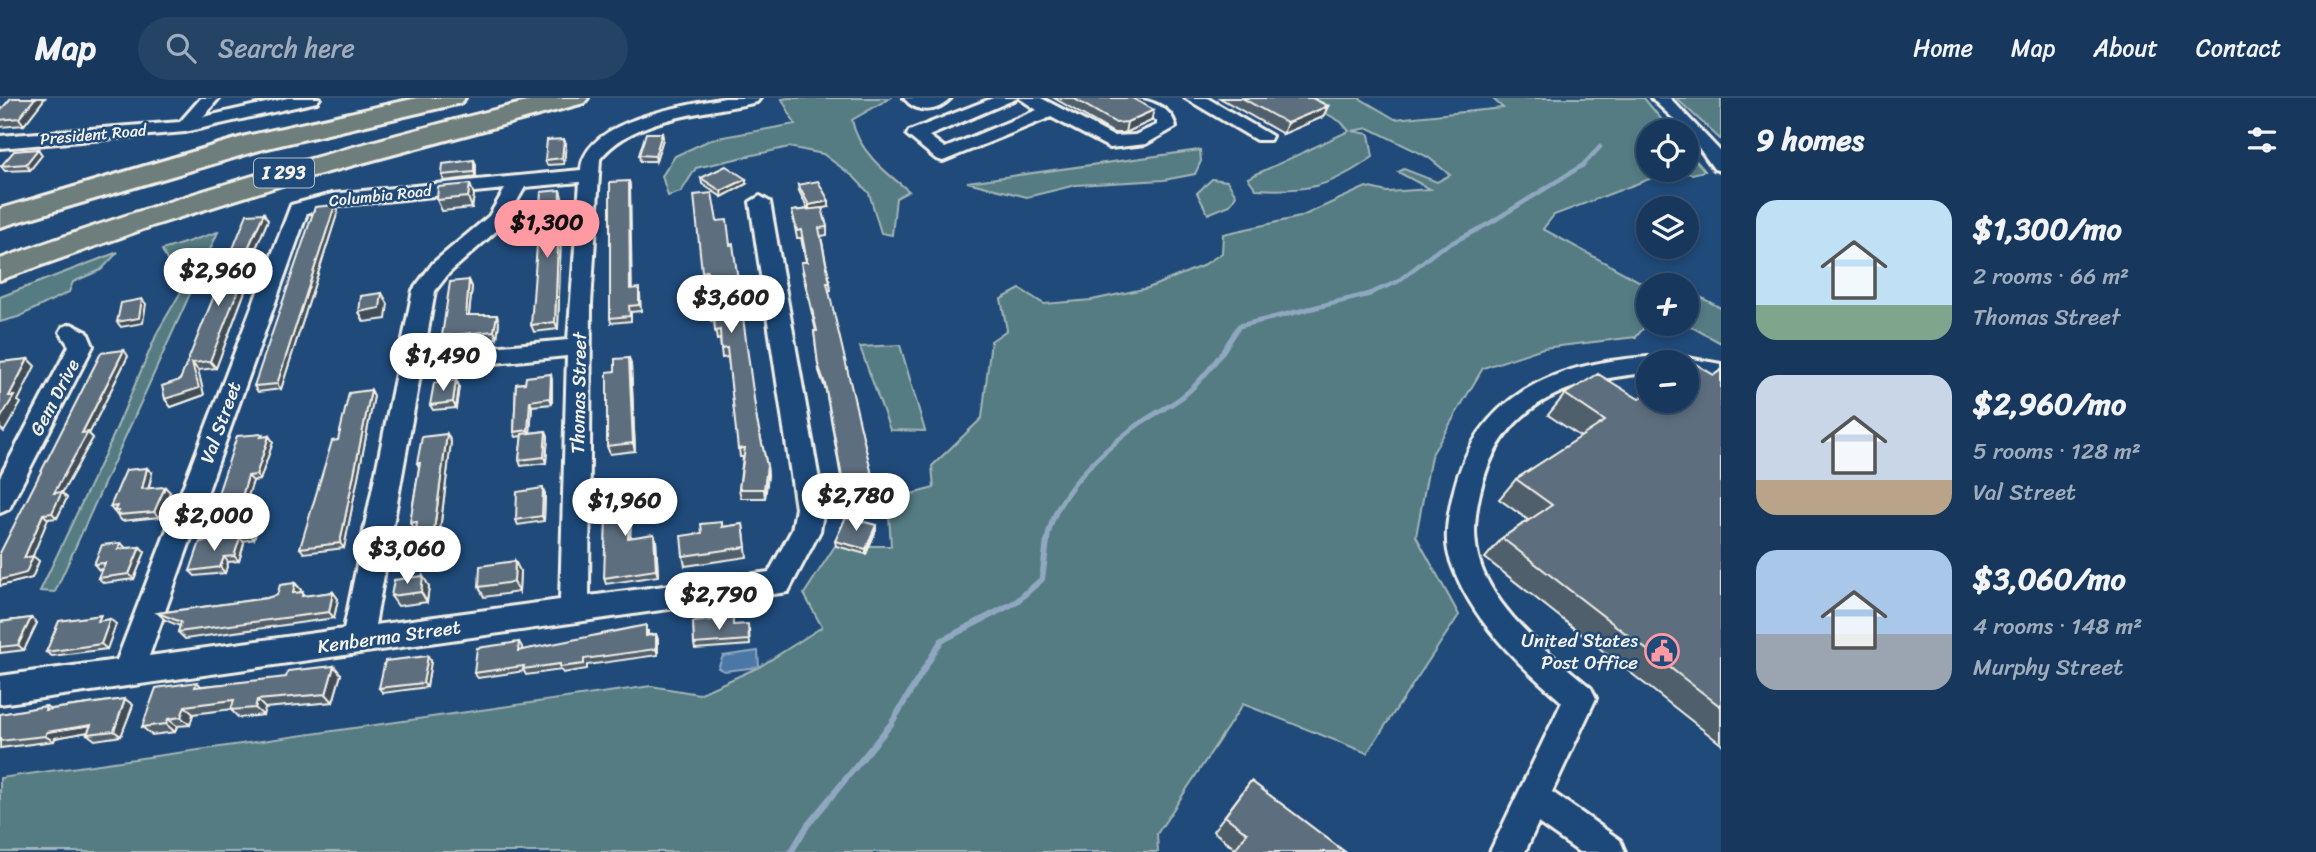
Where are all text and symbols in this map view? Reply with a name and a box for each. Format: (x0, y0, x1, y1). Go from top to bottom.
search box (138, 17, 628, 80)
text: Map (35, 19, 96, 77)
text: Search here (218, 25, 355, 71)
text: Home (1913, 27, 1973, 69)
text: Map (2011, 27, 2055, 69)
text: About (2093, 27, 2158, 69)
text: Contact (2196, 27, 2281, 69)
icon: search (162, 29, 200, 67)
text: 9 homes (1756, 113, 1864, 167)
street label: President Road (39, 115, 149, 154)
map controls (1636, 119, 1699, 413)
button: locate (1636, 119, 1699, 182)
icon: filters (2243, 121, 2281, 159)
road number: I 293 (254, 158, 314, 188)
street label: Columbia Road (327, 176, 434, 215)
button: layers (1636, 196, 1699, 259)
pin: $1,300 (490, 200, 604, 260)
text: $1,300 (510, 202, 584, 243)
text: $1,300/mo (1973, 202, 2122, 256)
icon: home (1812, 228, 1896, 312)
pin: $2,960 (161, 248, 275, 308)
text: $2,960 (180, 250, 256, 291)
text: 2 rooms · 66 m² (1973, 256, 2129, 297)
button: + (1636, 273, 1699, 336)
pin: $3,600 (674, 275, 788, 335)
text: $3,600 (693, 277, 769, 318)
text: Thomas Street (1973, 297, 2120, 338)
street label: Thomas Street (561, 331, 596, 454)
pin: $1,490 (386, 334, 500, 393)
text: $1,490 (406, 335, 480, 376)
button: − (1636, 350, 1699, 413)
street label: Gem Drive (20, 353, 89, 442)
street label: Val Street (190, 377, 251, 468)
text: $2,960/mo (1973, 377, 2126, 431)
icon: home (1812, 403, 1896, 487)
text: 5 rooms · 128 m² (1973, 431, 2141, 472)
text: Val Street (1973, 472, 2076, 513)
pin: $2,780 (799, 474, 913, 533)
text: $2,780 (818, 475, 894, 516)
pin: $1,960 (568, 478, 682, 538)
text: $1,960 (588, 480, 662, 521)
pin: $2,000 (157, 494, 271, 553)
text: $2,000 (175, 495, 253, 536)
pin: $3,060 (350, 526, 464, 586)
text: $3,060 (369, 528, 445, 569)
text: $3,060/mo (1973, 552, 2126, 606)
pin: $2,790 (662, 573, 776, 632)
text: $2,790 (681, 574, 757, 615)
icon: home (1812, 578, 1896, 662)
text: 4 rooms · 148 m² (1973, 606, 2142, 647)
street label: Kenberma Street (315, 610, 463, 663)
place label: United States Post Office (1521, 624, 1638, 679)
public building icon: United States Post Office (1643, 632, 1681, 670)
text: Murphy Street (1973, 647, 2123, 688)

